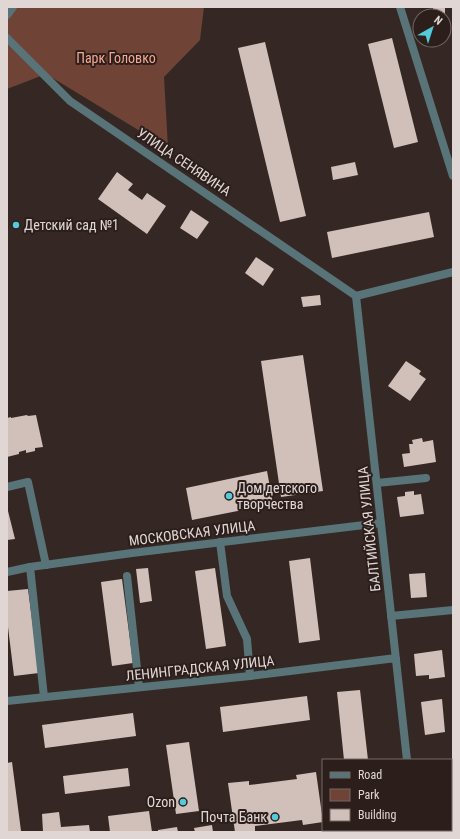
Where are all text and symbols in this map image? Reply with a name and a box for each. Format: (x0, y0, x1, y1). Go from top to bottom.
north arrow (412, 8, 452, 48)
text: N (431, 13, 445, 28)
park label: Парк Головко (76, 50, 156, 66)
street label: УЛИЦА СЕНЯВИНА (134, 125, 234, 199)
place label: Детский сад №1 (24, 217, 119, 233)
marker: Детский сад №1 (11, 220, 21, 230)
street label: БАЛТИЙСКАЯ УЛИЦА (354, 466, 384, 592)
place label: Дом детского творчества (237, 480, 317, 512)
marker: Дом детского творчества (224, 491, 234, 501)
street label: МОСКОВСКАЯ УЛИЦА (128, 517, 256, 549)
street label: ЛЕНИНГРАДСКАЯ УЛИЦА (125, 652, 275, 684)
legend (322, 759, 452, 831)
text: Road (358, 768, 382, 782)
text: Park (358, 788, 380, 802)
place label: Ozon (147, 794, 175, 810)
marker: Ozon (178, 797, 188, 807)
text: Building (358, 808, 396, 822)
place label: Почта Банк (201, 809, 267, 825)
marker: Почта Банк (270, 812, 280, 822)

